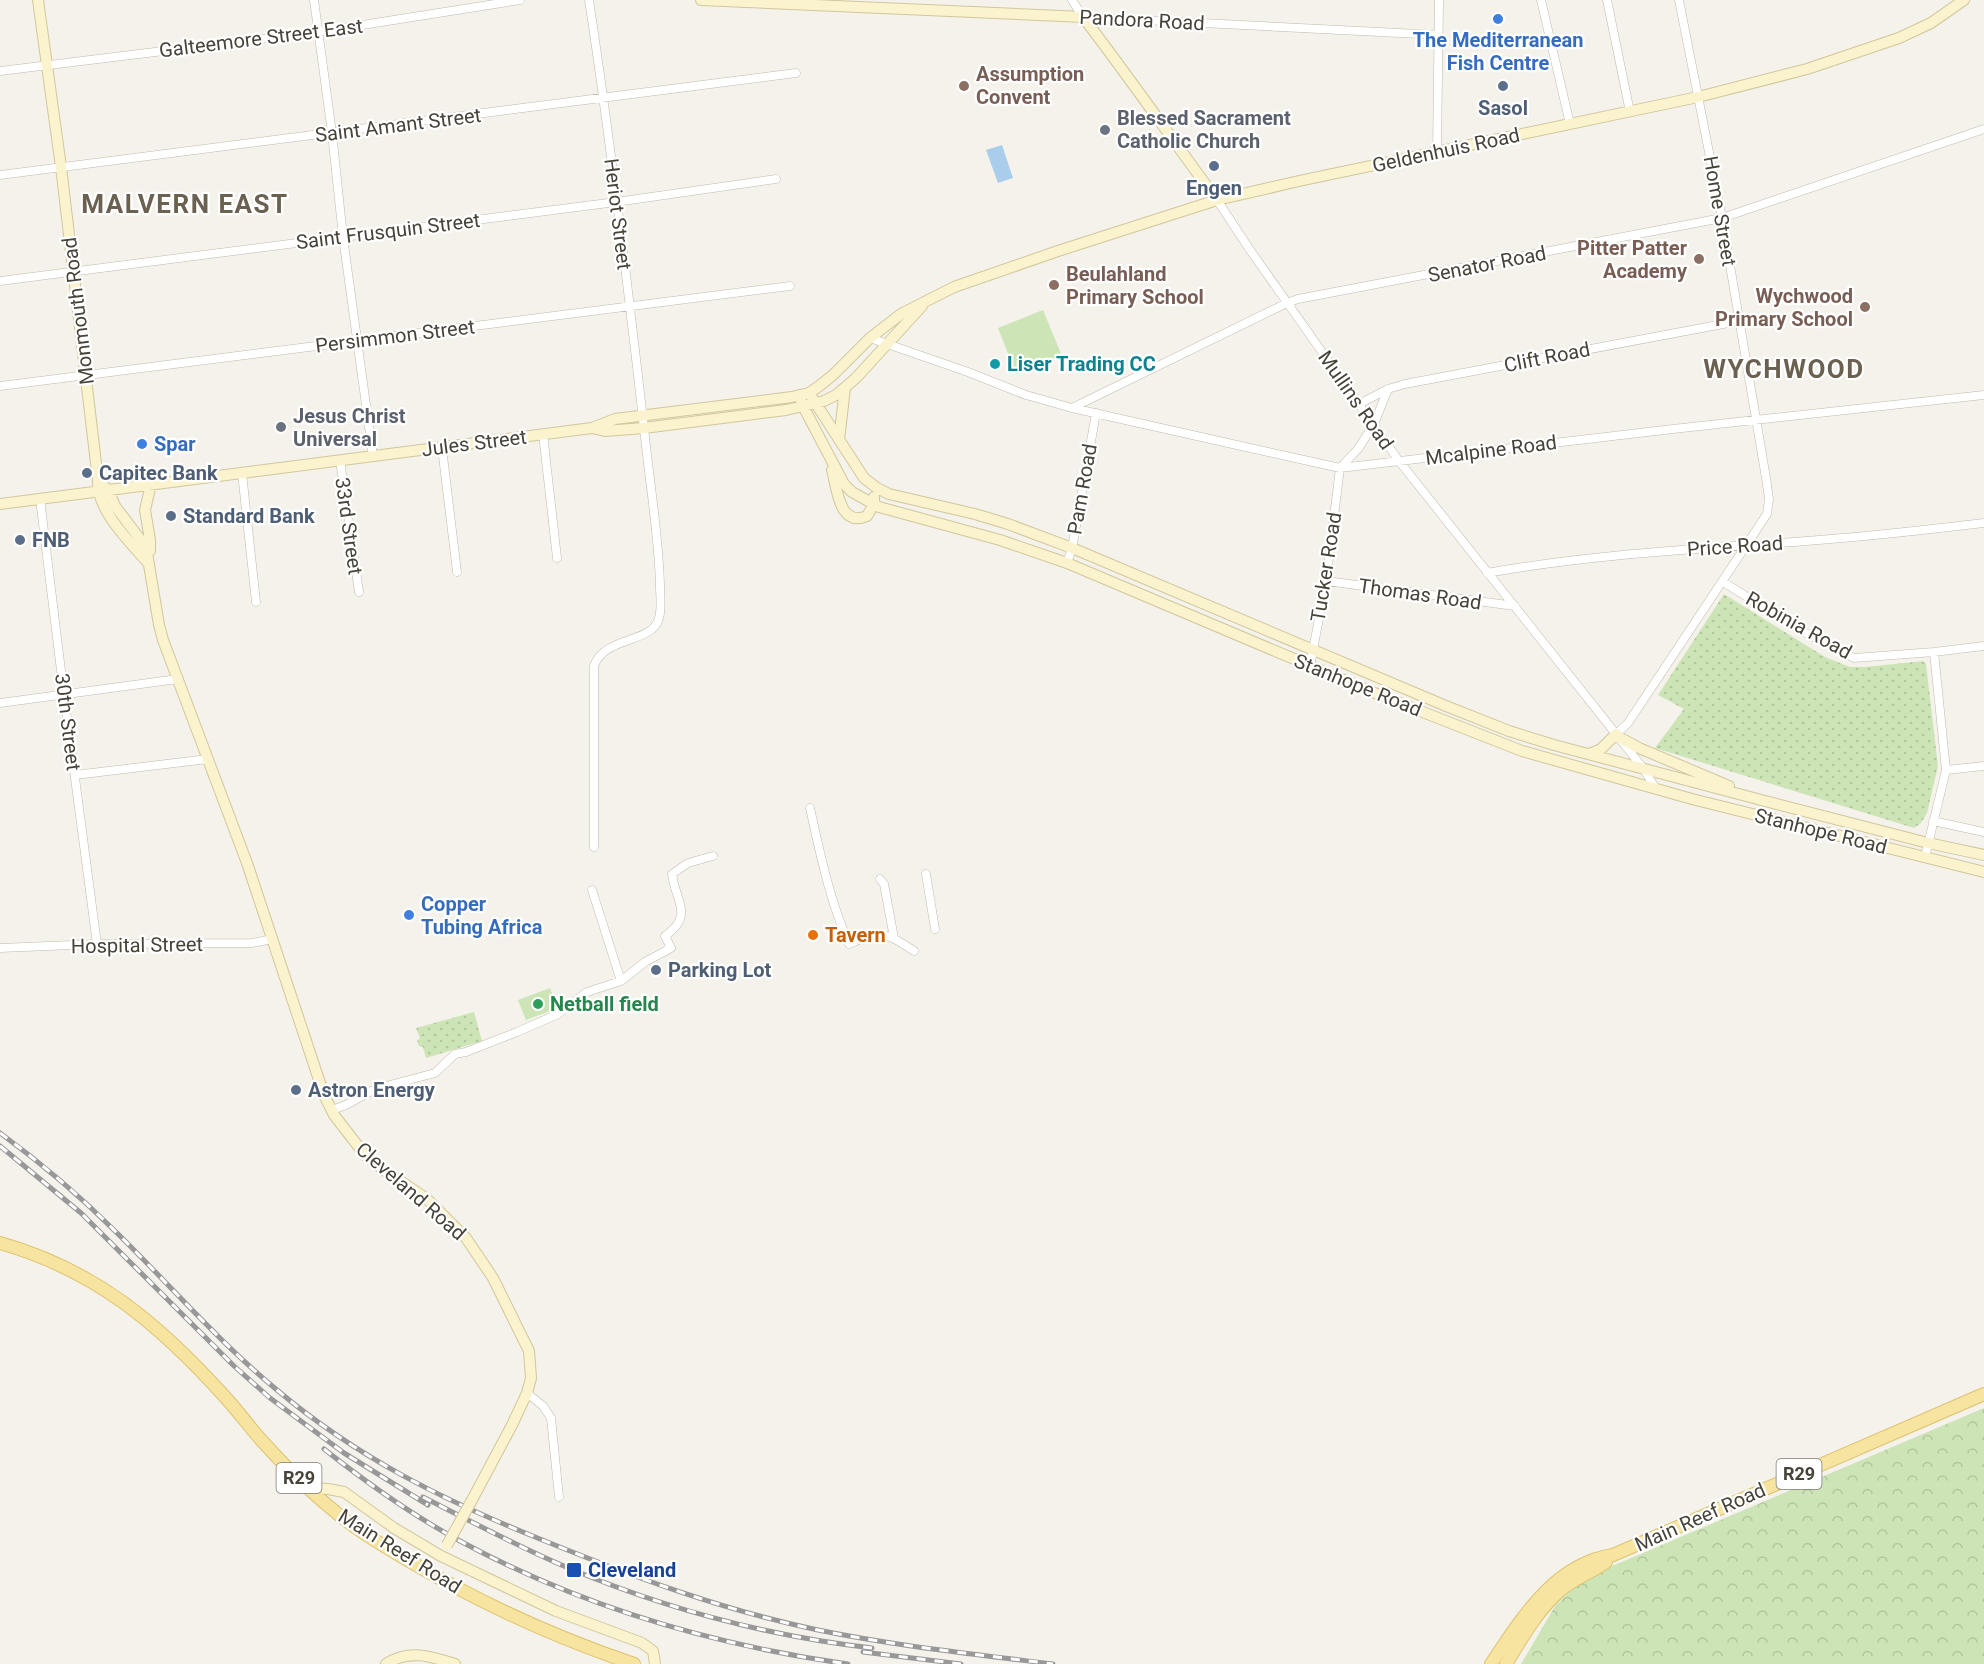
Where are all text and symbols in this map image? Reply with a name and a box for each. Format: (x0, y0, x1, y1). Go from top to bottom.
street label: Pandora Road (1079, 5, 1205, 35)
marker: The Mediterranean Fish Centre (1491, 12, 1505, 26)
street label: Galteemore Street East (158, 14, 364, 62)
place label: The Mediterranean Fish Centre (1413, 28, 1583, 75)
place label: Assumption Convent (976, 62, 1084, 109)
marker: Assumption Convent (957, 79, 971, 93)
marker: Sasol (1496, 79, 1510, 93)
place label: Sasol (1478, 96, 1528, 120)
street label: Saint Amant Street (314, 103, 482, 147)
place label: Blessed Sacrament Catholic Church (1117, 106, 1291, 153)
marker: Blessed Sacrament Catholic Church (1098, 123, 1112, 137)
street label: Geldenhuis Road (1370, 123, 1522, 177)
street label: Home Street (1698, 154, 1742, 268)
street label: Heriot Street (599, 157, 637, 271)
marker: Engen (1207, 159, 1221, 173)
place label: Engen (1186, 176, 1242, 200)
district label: MALVERN EAST (81, 189, 289, 219)
street label: Saint Frusquin Street (295, 208, 481, 254)
street label: Monmouth Road (57, 236, 99, 386)
place label: Pitter Patter Academy (1577, 236, 1688, 283)
street label: Senator Road (1426, 241, 1548, 287)
marker: Pitter Patter Academy (1692, 252, 1706, 266)
place label: Beulahland Primary School (1066, 262, 1204, 309)
marker: Beulahland Primary School (1047, 278, 1061, 292)
place label: Wychwood Primary School (1715, 284, 1853, 331)
marker: Wychwood Primary School (1858, 300, 1872, 314)
street label: Persimmon Street (314, 314, 476, 358)
street label: Clift Road (1502, 337, 1592, 377)
street label: Mullins Road (1313, 346, 1399, 454)
place label: Liser Trading CC (1007, 352, 1156, 376)
district label: WYCHWOOD (1703, 354, 1865, 384)
marker: Liser Trading CC (988, 357, 1002, 371)
place label: Jesus Christ Universal (293, 404, 406, 451)
marker: Jesus Christ Universal (274, 420, 288, 434)
street label: Jules Street (420, 425, 528, 461)
street label: Mcalpine Road (1424, 430, 1558, 470)
place label: Spar (154, 432, 196, 456)
marker: Spar (135, 437, 149, 451)
street label: Pam Road (1062, 442, 1102, 536)
place label: Capitec Bank (99, 461, 218, 485)
marker: Capitec Bank (80, 466, 94, 480)
street label: 33rd Street (330, 476, 368, 576)
place label: Standard Bank (183, 504, 315, 528)
marker: Standard Bank (164, 509, 178, 523)
street label: Tucker Road (1305, 510, 1347, 624)
place label: FNB (32, 528, 70, 552)
street label: Price Road (1686, 531, 1784, 561)
marker: FNB (13, 533, 27, 547)
street label: Thomas Road (1357, 573, 1483, 615)
street label: Robinia Road (1742, 586, 1856, 664)
street label: Stanhope Road (1291, 649, 1425, 721)
street label: 30th Street (50, 672, 86, 772)
street label: Stanhope Road (1752, 803, 1890, 859)
place label: Copper Tubing Africa (421, 892, 543, 939)
marker: Copper Tubing Africa (402, 908, 416, 922)
place label: Tavern (825, 923, 886, 947)
marker: Tavern (806, 928, 820, 942)
street label: Hospital Street (71, 932, 203, 958)
place label: Parking Lot (668, 958, 772, 982)
marker: Parking Lot (649, 963, 663, 977)
place label: Netball field (550, 992, 659, 1016)
marker: Netball field (531, 997, 545, 1011)
place label: Astron Energy (308, 1078, 436, 1102)
marker: Astron Energy (289, 1083, 303, 1097)
street label: Cleveland Road (351, 1137, 471, 1245)
road number: R29 (1776, 1459, 1822, 1489)
road number: R29 (276, 1463, 322, 1493)
street label: Main Reef Road (1631, 1477, 1769, 1557)
street label: Main Reef Road (334, 1504, 466, 1598)
place label: Cleveland (588, 1558, 676, 1582)
marker: Cleveland (565, 1561, 583, 1579)

